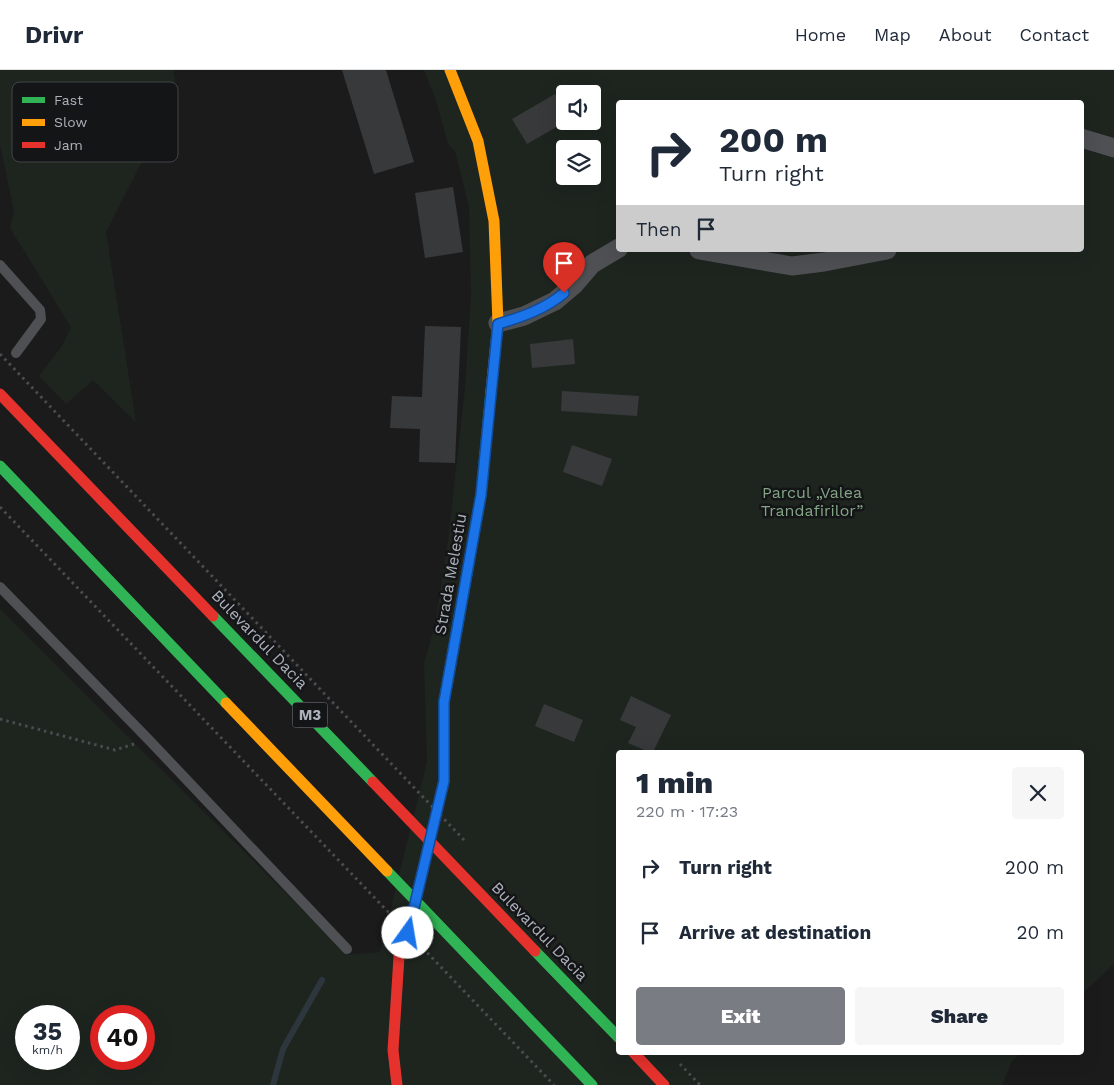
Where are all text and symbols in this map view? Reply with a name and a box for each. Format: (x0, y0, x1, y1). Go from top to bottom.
text: Drivr (25, 21, 83, 49)
text: Home (795, 24, 846, 45)
text: Map (874, 24, 911, 45)
text: About (939, 24, 991, 45)
text: Contact (1019, 24, 1089, 45)
legend (12, 82, 178, 162)
map controls (556, 85, 601, 185)
button: sound (556, 85, 601, 130)
text: Fast (54, 92, 83, 108)
text: Slow (54, 114, 87, 130)
text: 200 m (719, 119, 828, 161)
icon: right (636, 120, 701, 185)
text: Jam (54, 137, 83, 153)
button: layers (556, 140, 601, 185)
text: Turn right (719, 161, 824, 186)
icon: arrive (692, 215, 720, 243)
text: Then (636, 218, 682, 241)
pin (543, 242, 585, 293)
icon: arrive (550, 249, 578, 277)
park label: Parcul „Valea Trandafirilor” (761, 483, 863, 520)
street label: Strada Melestiu (430, 512, 470, 636)
street label: Bulevardul Dacia (208, 586, 312, 693)
road number: M3 (292, 702, 328, 728)
text: 1 min (636, 765, 713, 800)
button: close (1012, 767, 1064, 819)
text: 220 m · 17:23 (636, 802, 738, 821)
icon: right (636, 854, 664, 882)
text: Turn right (679, 856, 772, 879)
text: 200 m (1005, 856, 1064, 879)
street label: Bulevardul Dacia (488, 878, 592, 985)
position arrow (381, 906, 433, 958)
icon: arrive (636, 919, 664, 947)
text: Arrive at destination (679, 921, 871, 944)
text: 20 m (1017, 921, 1064, 944)
button: Exit (636, 987, 845, 1045)
button: Share (855, 987, 1064, 1045)
speed limit sign: 40 (90, 1005, 155, 1070)
text: 35 (33, 1017, 62, 1046)
text: km/h (32, 1043, 63, 1057)

